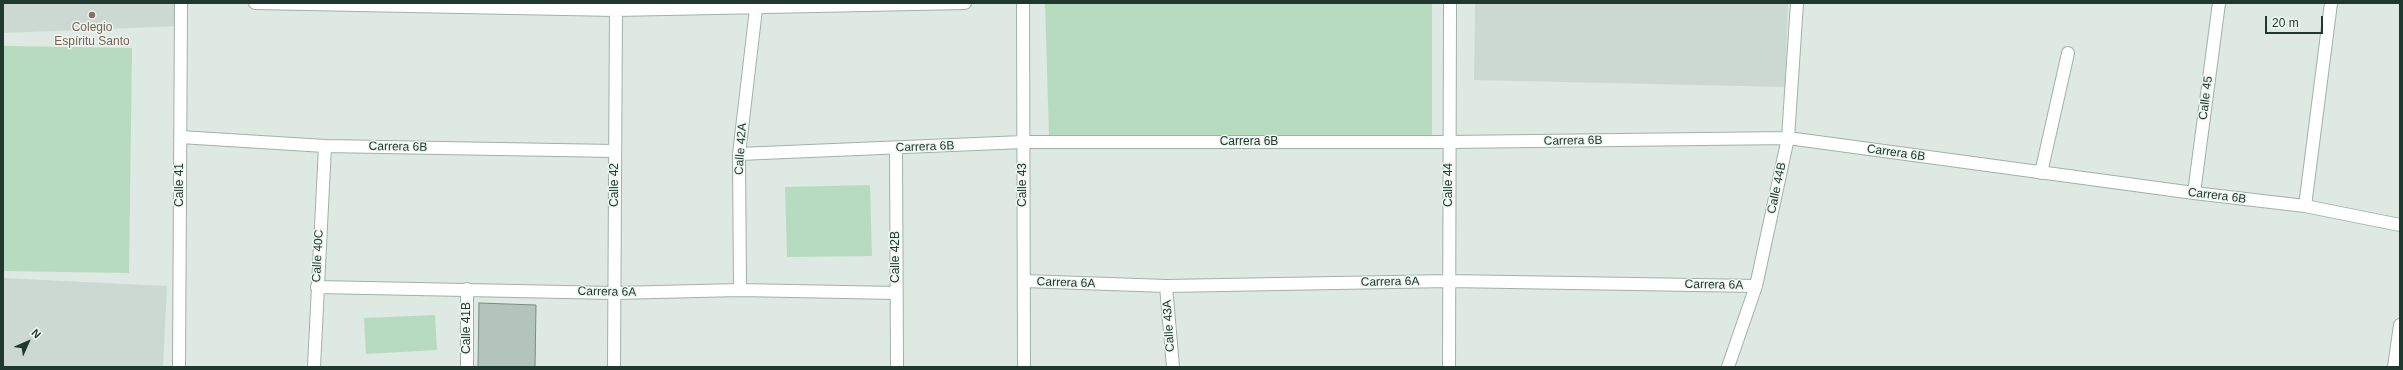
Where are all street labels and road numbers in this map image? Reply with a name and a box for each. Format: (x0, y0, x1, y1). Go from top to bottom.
street label: Calle 45 (2196, 75, 2216, 121)
street label: Calle 42A (732, 123, 750, 175)
street label: Carrera 6B (1544, 133, 1602, 149)
street label: Carrera 6B (1220, 135, 1278, 149)
street label: Carrera 6B (369, 139, 427, 155)
street label: Carrera 6B (895, 139, 955, 155)
street label: Carrera 6B (1866, 142, 1926, 164)
street label: Calle 44B (1765, 161, 1789, 215)
street label: Calle 41 (173, 163, 187, 207)
street label: Calle 42 (608, 163, 622, 207)
street label: Calle 43 (1016, 163, 1030, 207)
street label: Calle 44 (1442, 163, 1456, 207)
street label: Carrera 6B (2187, 185, 2247, 207)
street label: Calle 40C (309, 229, 327, 283)
street label: Calle 42B (889, 231, 903, 283)
street label: Carrera 6A (1361, 274, 1419, 290)
street label: Carrera 6A (1036, 275, 1096, 291)
street label: Carrera 6A (1685, 277, 1743, 293)
street label: Carrera 6A (578, 284, 636, 300)
street label: Calle 43A (1160, 300, 1178, 352)
street label: Calle 41B (460, 302, 474, 354)

